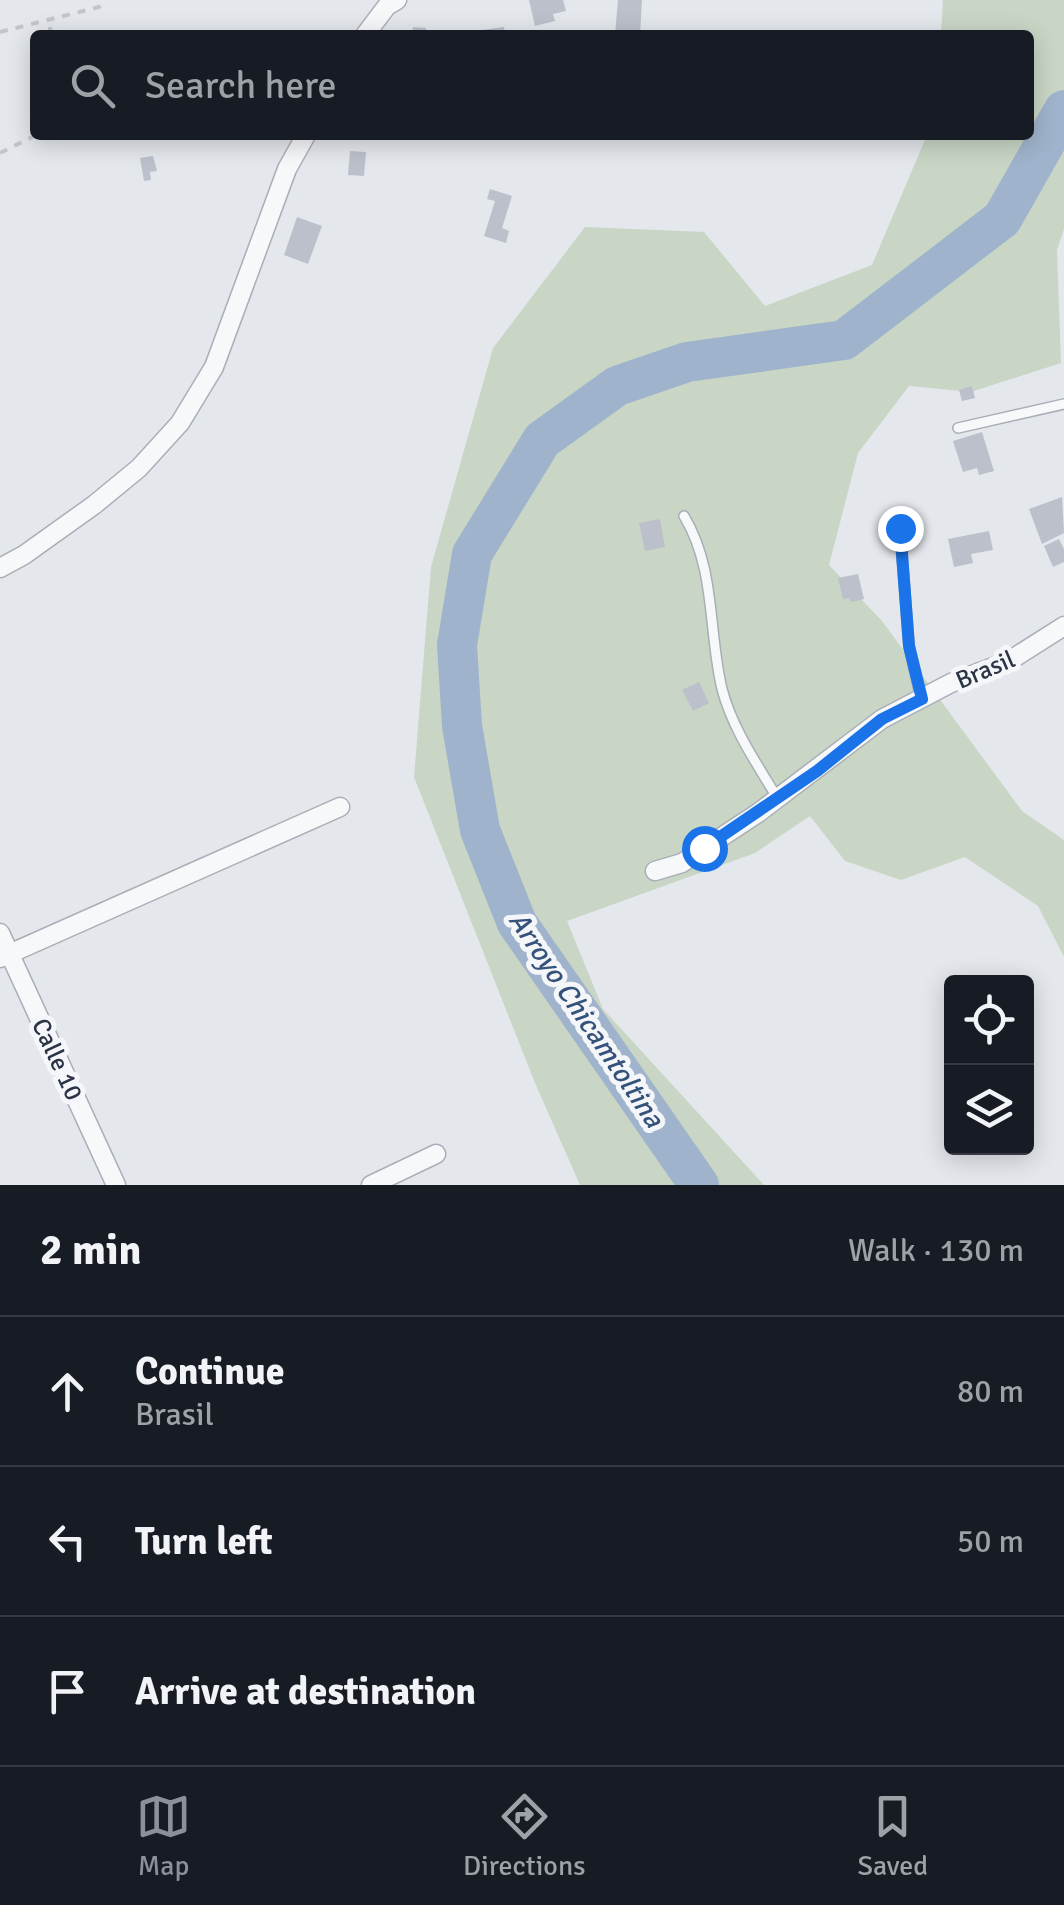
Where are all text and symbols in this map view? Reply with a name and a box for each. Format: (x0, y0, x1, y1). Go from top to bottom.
search box (30, 30, 1034, 140)
icon: search (65, 58, 120, 113)
text: Search here (145, 62, 337, 109)
route end (878, 506, 924, 552)
street label: Brasil (951, 643, 1020, 696)
route start (682, 826, 728, 872)
water label: Arroyo Chicamtoltina (501, 905, 672, 1135)
map controls (944, 975, 1034, 1155)
button: locate (944, 975, 1034, 1065)
street label: Calle 10 (25, 1013, 90, 1105)
button: layers (944, 1065, 1034, 1155)
text: 2 min (40, 1225, 141, 1276)
text: Walk · 130 m (848, 1231, 1024, 1270)
text: Continue (135, 1348, 285, 1395)
icon: ahead (40, 1364, 95, 1419)
text: 80 m (957, 1372, 1024, 1411)
text: Brasil (135, 1395, 214, 1434)
icon: left (40, 1514, 95, 1569)
text: Turn left (135, 1518, 273, 1565)
text: 50 m (957, 1522, 1024, 1561)
icon: arrive (40, 1664, 95, 1719)
text: Arrive at destination (135, 1668, 476, 1715)
tab: Map (136, 1789, 191, 1883)
tab: Directions (463, 1789, 585, 1883)
tab: Saved (857, 1789, 928, 1883)

